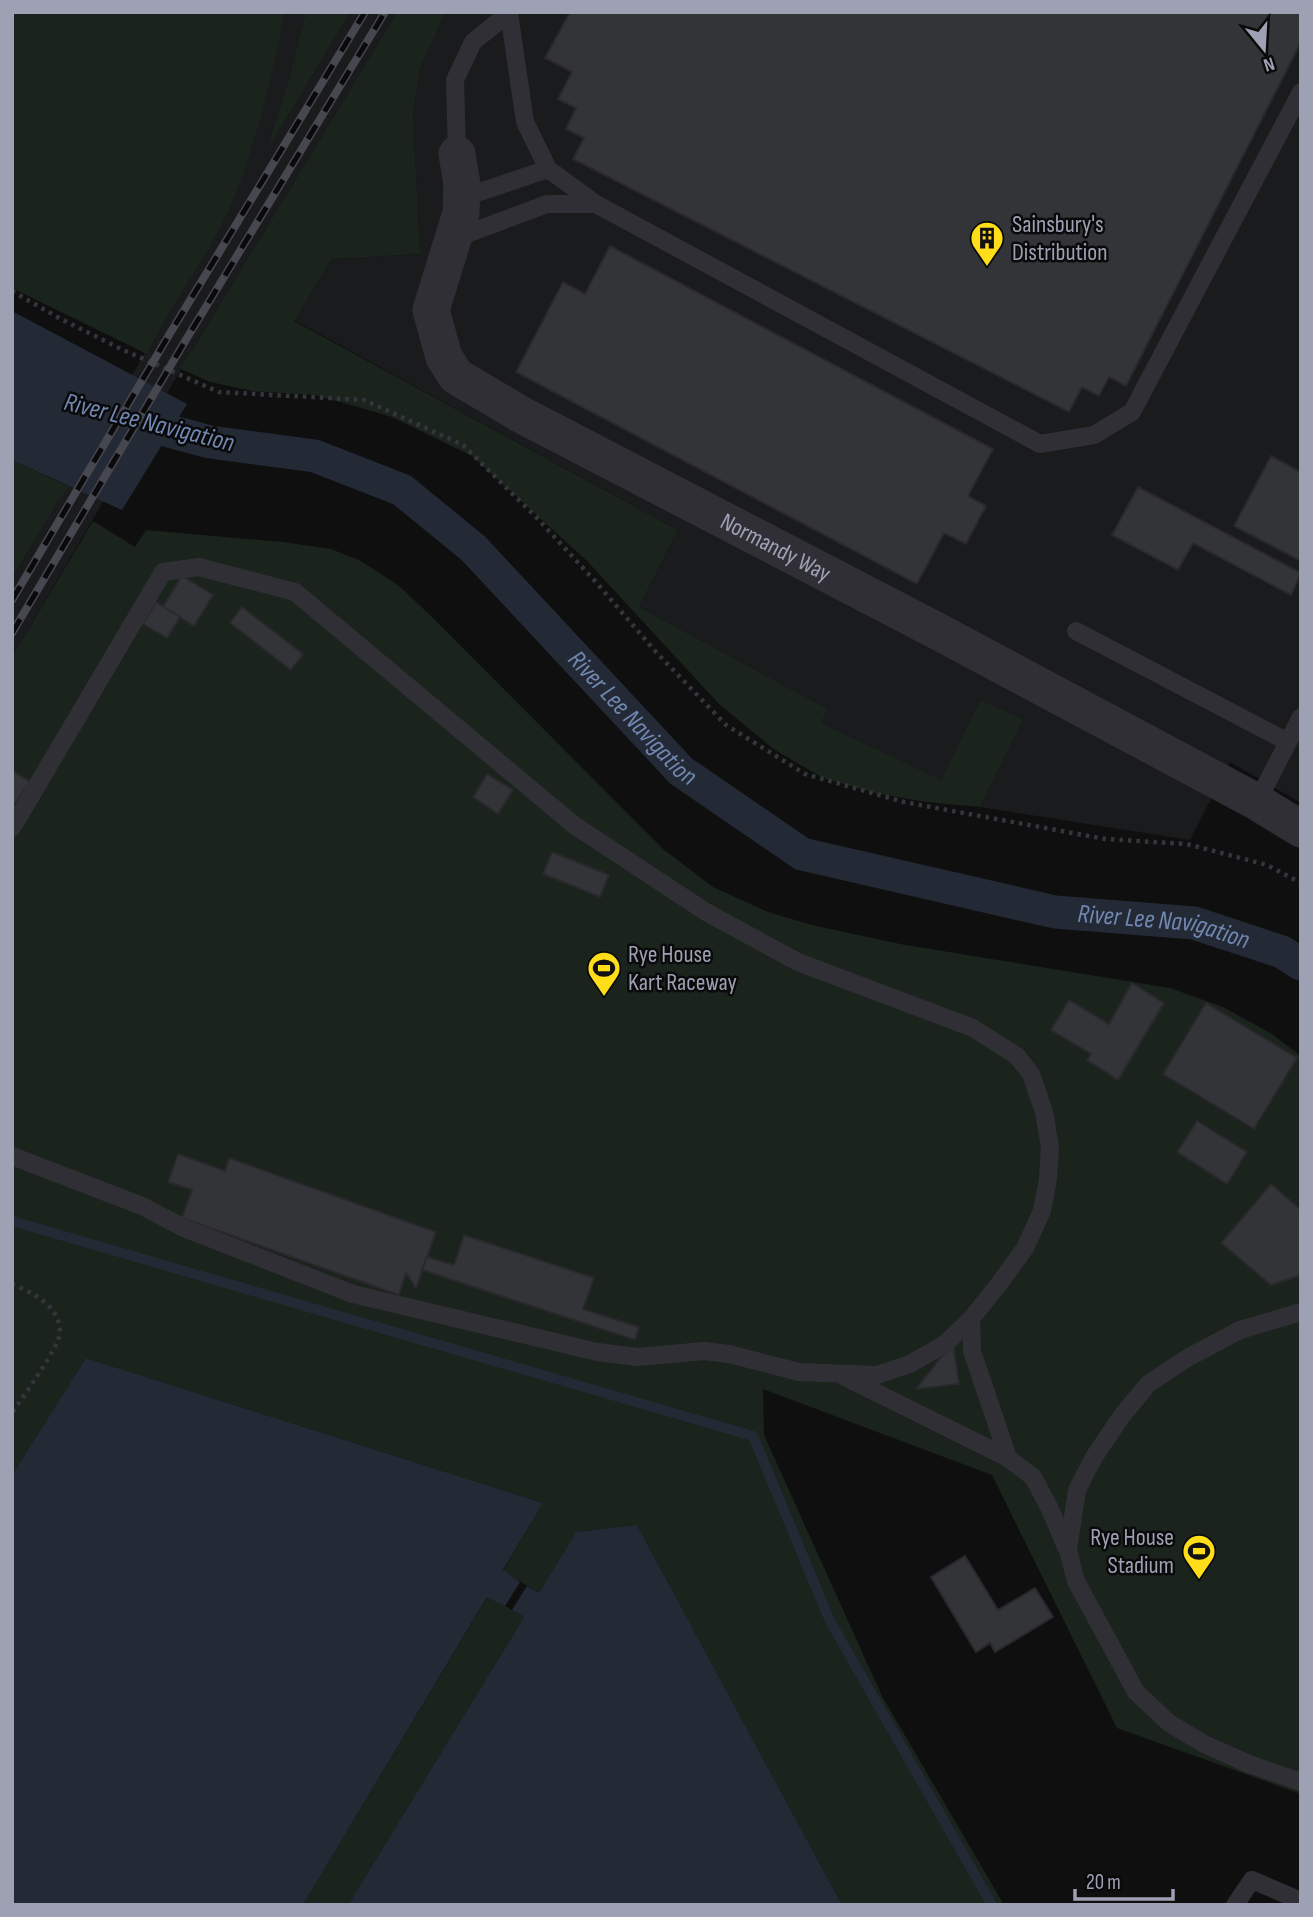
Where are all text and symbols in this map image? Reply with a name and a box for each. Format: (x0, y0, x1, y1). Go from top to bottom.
north arrow (1229, 14, 1299, 84)
text: N (1260, 51, 1277, 76)
place label: Sainsbury's Distribution (1012, 210, 1108, 267)
building icon: Sainsbury's Distribution (968, 219, 1006, 268)
water label: River Lee Navigation (61, 387, 237, 459)
street label: Normandy Way (716, 506, 836, 588)
water label: River Lee Navigation (561, 644, 702, 793)
water label: River Lee Navigation (1076, 898, 1254, 956)
place label: Rye House Kart Raceway (628, 940, 737, 997)
sports icon: Rye House Kart Raceway (585, 949, 623, 998)
place label: Rye House Stadium (1090, 1523, 1174, 1580)
sports icon: Rye House Stadium (1180, 1532, 1218, 1581)
scale bar (1075, 1857, 1173, 1901)
text: 20 m (1086, 1870, 1121, 1895)

